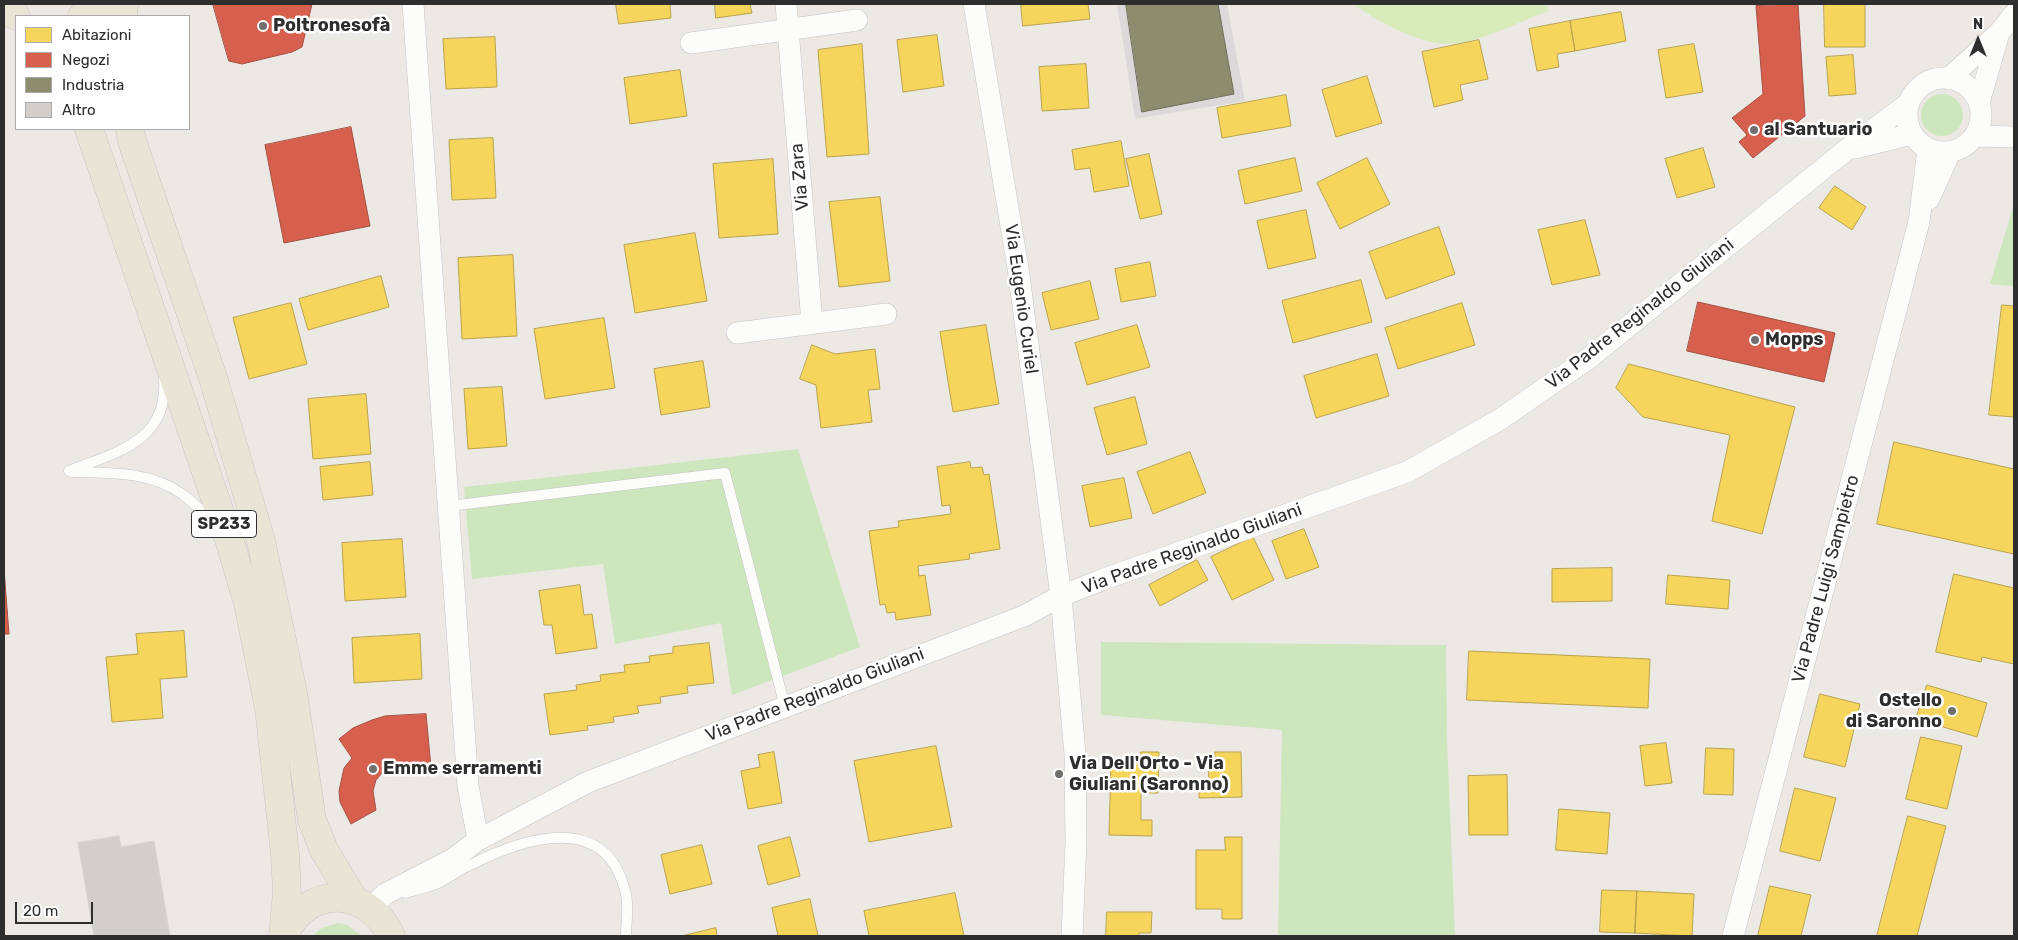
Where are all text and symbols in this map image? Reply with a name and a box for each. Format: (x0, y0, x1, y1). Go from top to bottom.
legend (15, 15, 190, 130)
place label: Poltronesofà (273, 15, 390, 37)
north arrow (1953, 15, 2003, 65)
text: N (1973, 16, 1983, 33)
marker: Poltronesofà (257, 20, 269, 32)
text: Abitazioni (62, 26, 131, 44)
text: Negozi (62, 51, 110, 69)
text: Industria (62, 76, 124, 94)
text: Altro (62, 101, 96, 119)
place label: al Santuario (1764, 119, 1873, 141)
marker: al Santuario (1748, 124, 1760, 136)
street label: Via Zara (786, 142, 814, 212)
street label: Via Eugenio Curiel (1000, 223, 1042, 375)
street label: Via Padre Reginaldo Giuliani (1542, 234, 1738, 394)
place label: Mopps (1765, 329, 1824, 351)
marker: Mopps (1749, 334, 1761, 346)
street label: Via Padre Luigi Sampietro (1788, 473, 1864, 685)
street label: Via Padre Reginaldo Giuliani (1079, 499, 1305, 599)
road number: SP233 (192, 510, 256, 538)
street label: Via Padre Reginaldo Giuliani (703, 643, 927, 747)
place label: Ostello di Saronno (1846, 690, 1942, 732)
marker: Ostello di Saronno (1946, 705, 1958, 717)
place label: Via Dell'Orto - Via Giuliani (Saronno) (1069, 753, 1229, 796)
place label: Emme serramenti (383, 758, 542, 780)
marker: Emme serramenti (367, 763, 379, 775)
marker: Via Dell'Orto - Via Giuliani (Saronno) (1053, 768, 1065, 780)
scale bar (18, 892, 95, 924)
text: 20 m (23, 902, 58, 920)

